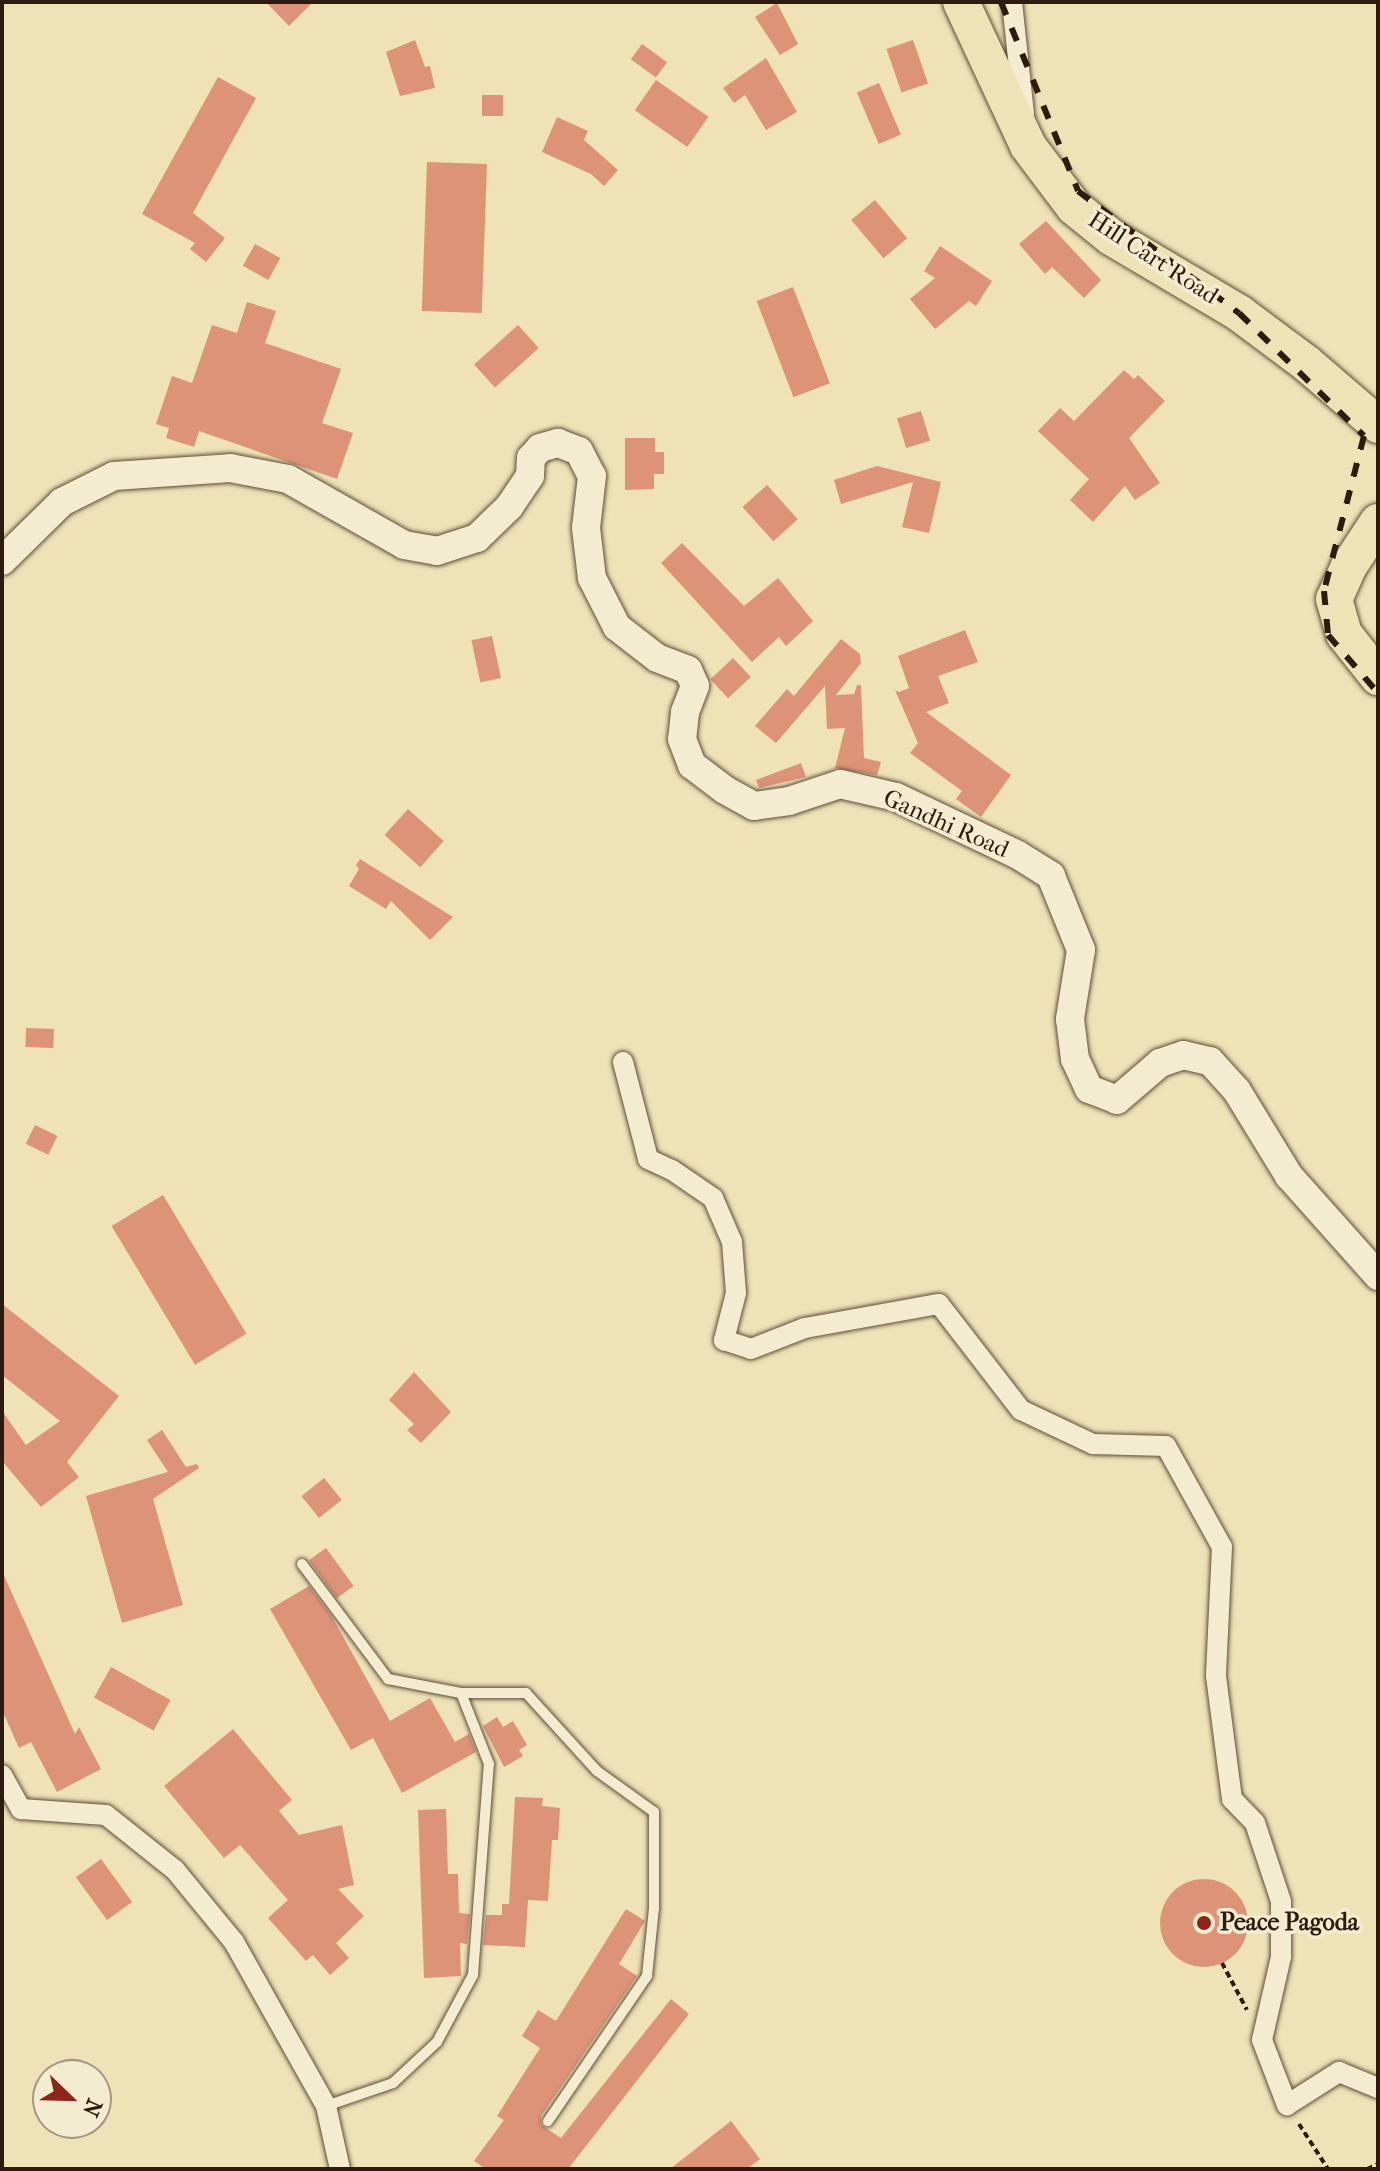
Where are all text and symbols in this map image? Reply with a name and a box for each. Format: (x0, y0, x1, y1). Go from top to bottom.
street label: Hill Cart Road (1083, 205, 1223, 311)
street label: Gandhi Road (879, 784, 1013, 864)
place label: Peace Pagoda (1220, 1909, 1359, 1937)
marker: Peace Pagoda (1195, 1914, 1213, 1932)
north arrow (32, 2059, 112, 2139)
text: N (77, 2095, 107, 2120)

